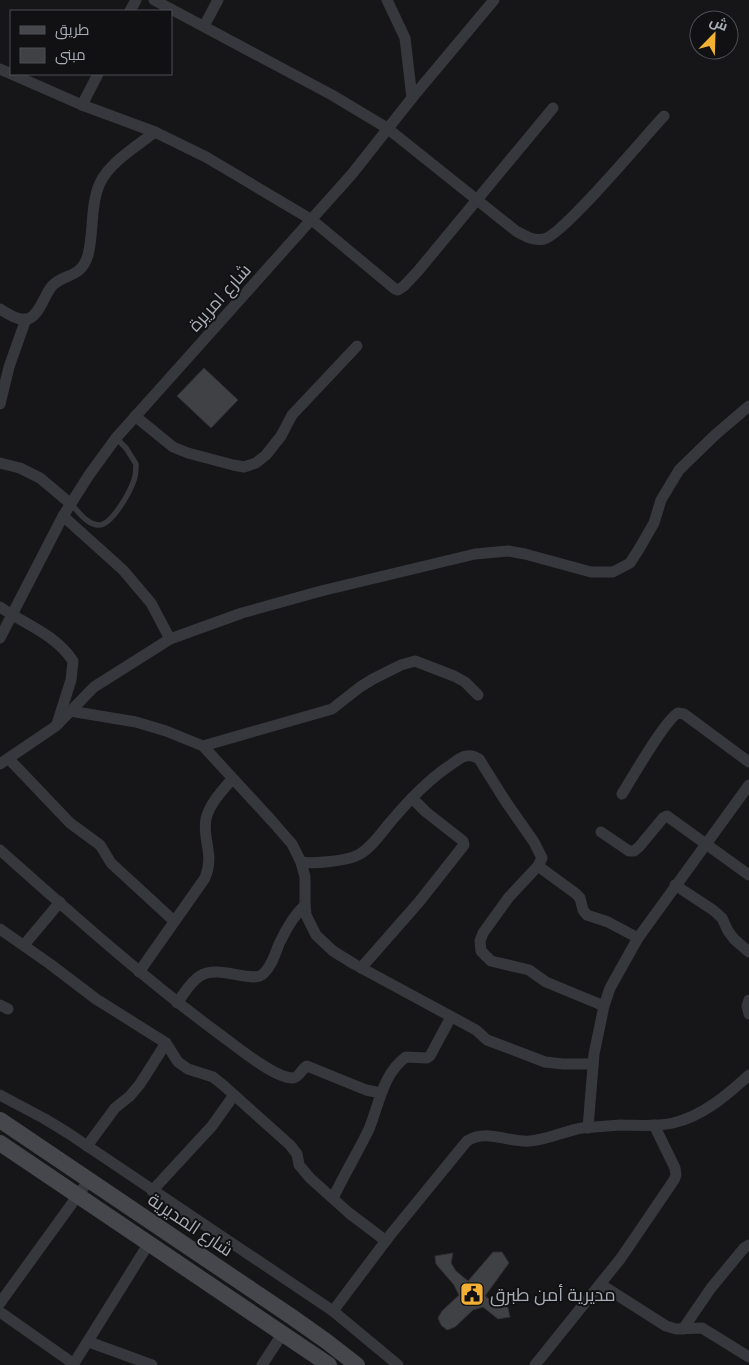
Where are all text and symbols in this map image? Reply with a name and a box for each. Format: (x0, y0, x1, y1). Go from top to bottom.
legend (10, 10, 172, 75)
north arrow (689, 10, 739, 60)
text: ش (707, 11, 731, 35)
text: طريق (55, 20, 89, 40)
text: مبنى (55, 45, 86, 65)
street label: شارع امريرة (183, 259, 257, 337)
street label: شارع المديرية (143, 1188, 238, 1262)
public building icon: مديرية أمن طبرق (459, 1281, 485, 1307)
place label: مديرية أمن طبرق (490, 1283, 616, 1307)

